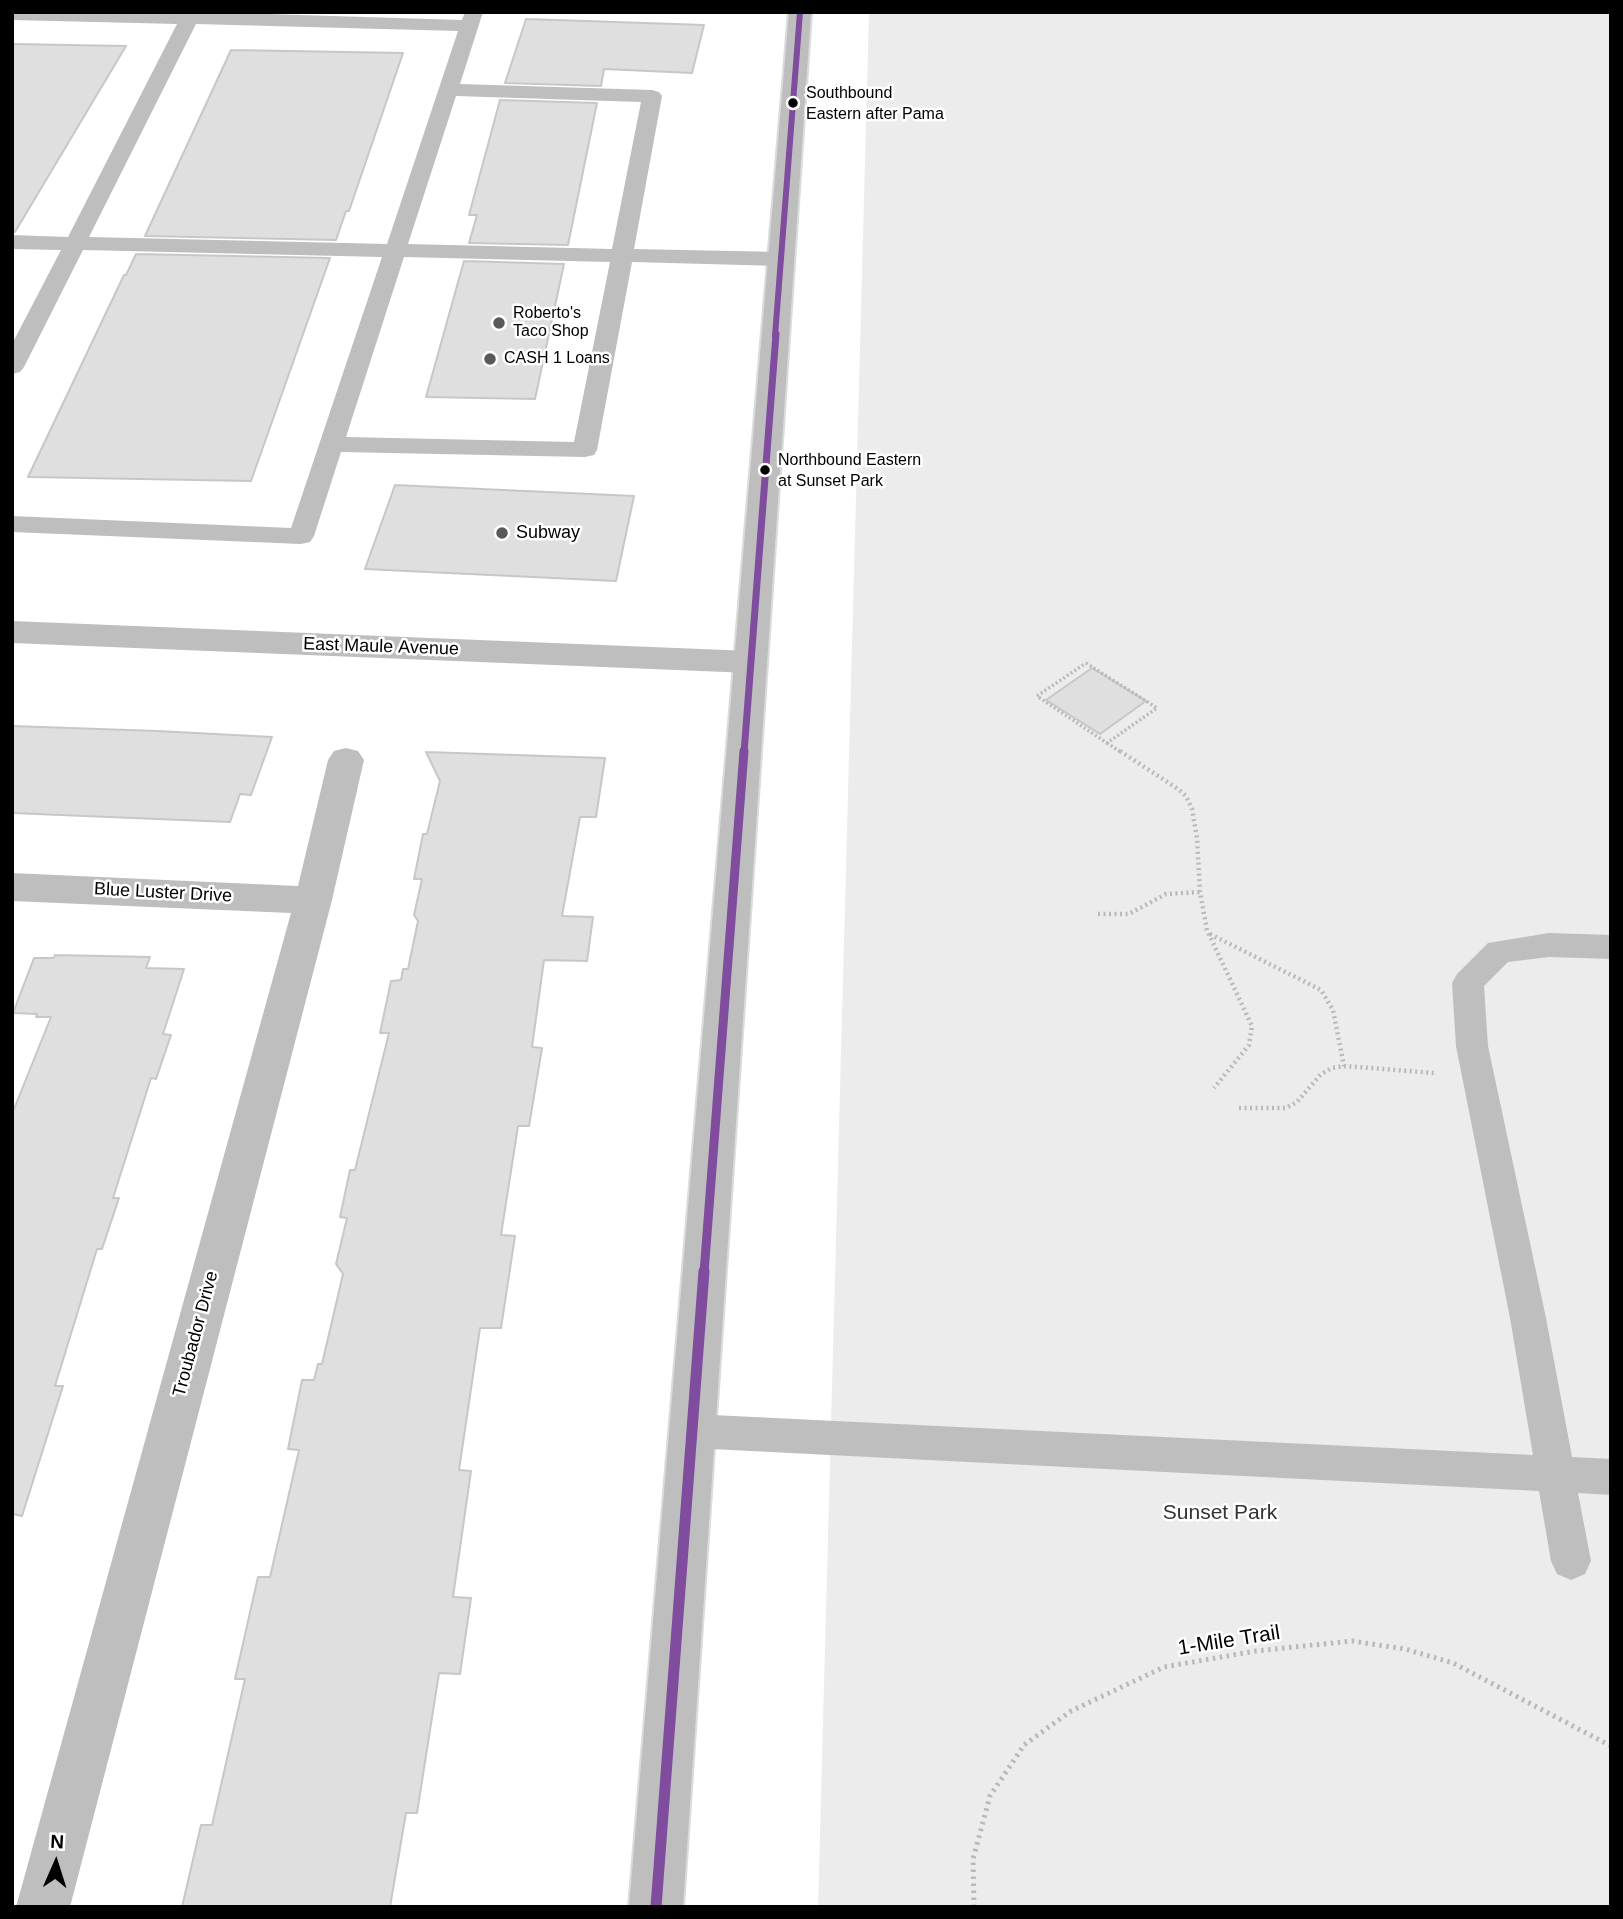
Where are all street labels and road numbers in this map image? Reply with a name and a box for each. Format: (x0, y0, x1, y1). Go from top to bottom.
street label: East Maule Avenue (303, 633, 459, 661)
street label: Blue Luster Drive (94, 879, 232, 907)
street label: Troubador Drive (169, 1269, 223, 1399)
street label: 1-Mile Trail (1176, 1620, 1282, 1662)

